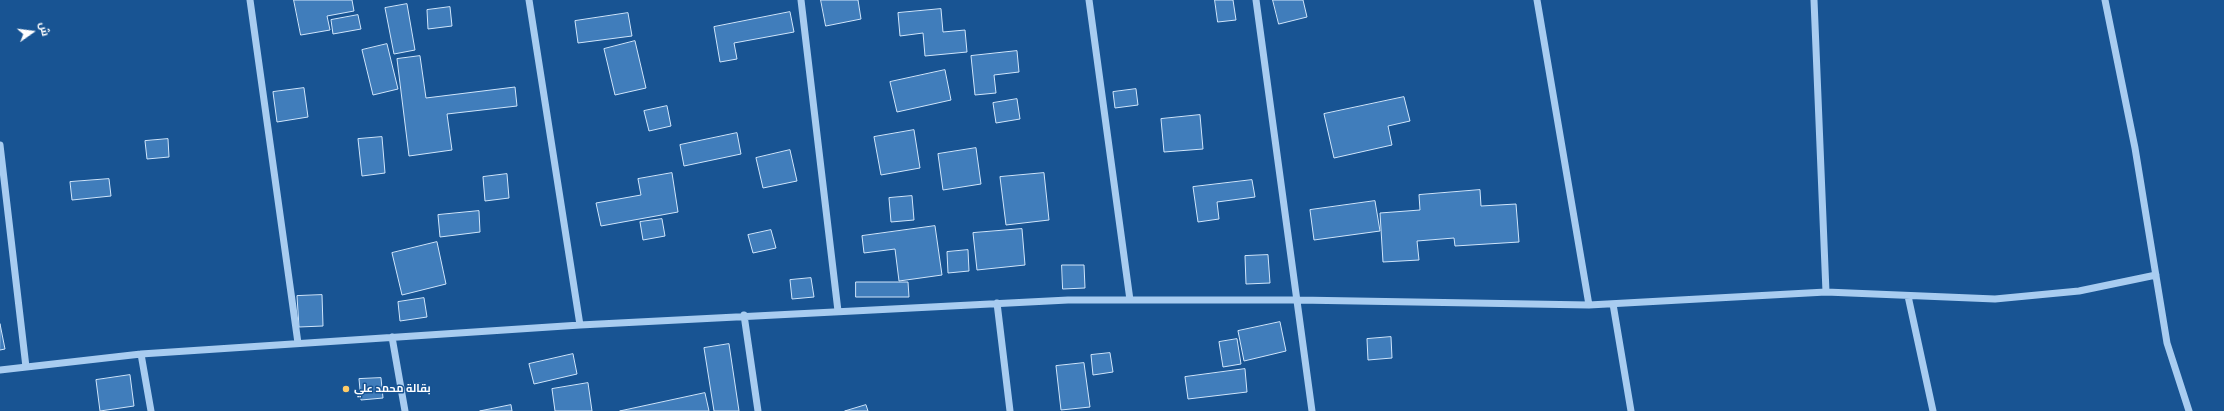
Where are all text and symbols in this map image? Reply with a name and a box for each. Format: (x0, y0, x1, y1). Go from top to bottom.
north arrow (12, 12, 52, 52)
text: ش (36, 21, 52, 37)
place label: بقالة محمد علي (354, 382, 431, 396)
marker: بقالة محمد علي (341, 384, 351, 394)

